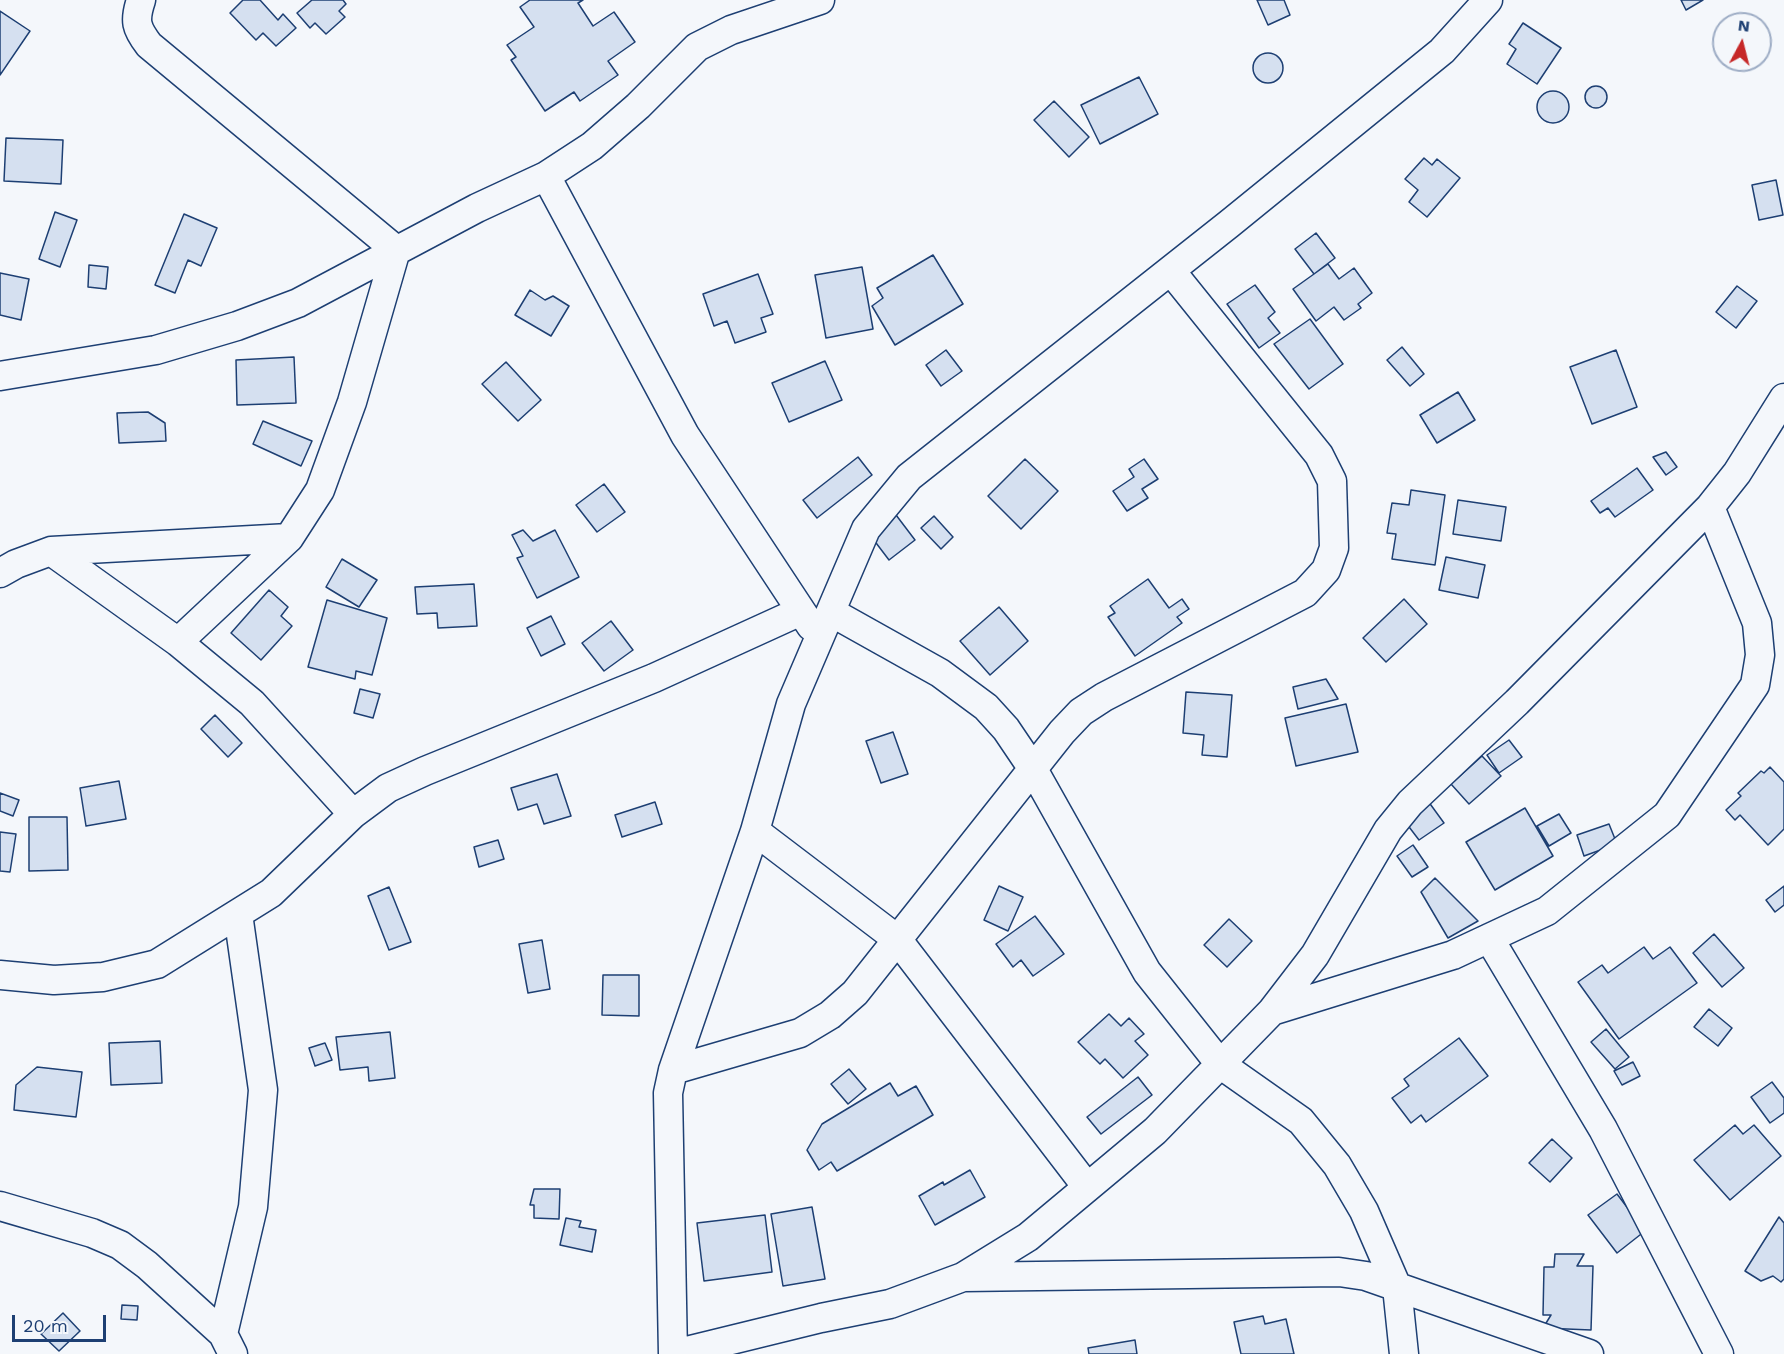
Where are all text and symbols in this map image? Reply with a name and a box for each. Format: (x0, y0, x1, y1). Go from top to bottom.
north arrow (1712, 12, 1772, 72)
text: N (1737, 15, 1751, 36)
scale bar (15, 1303, 110, 1341)
text: 20 m (23, 1315, 68, 1336)

